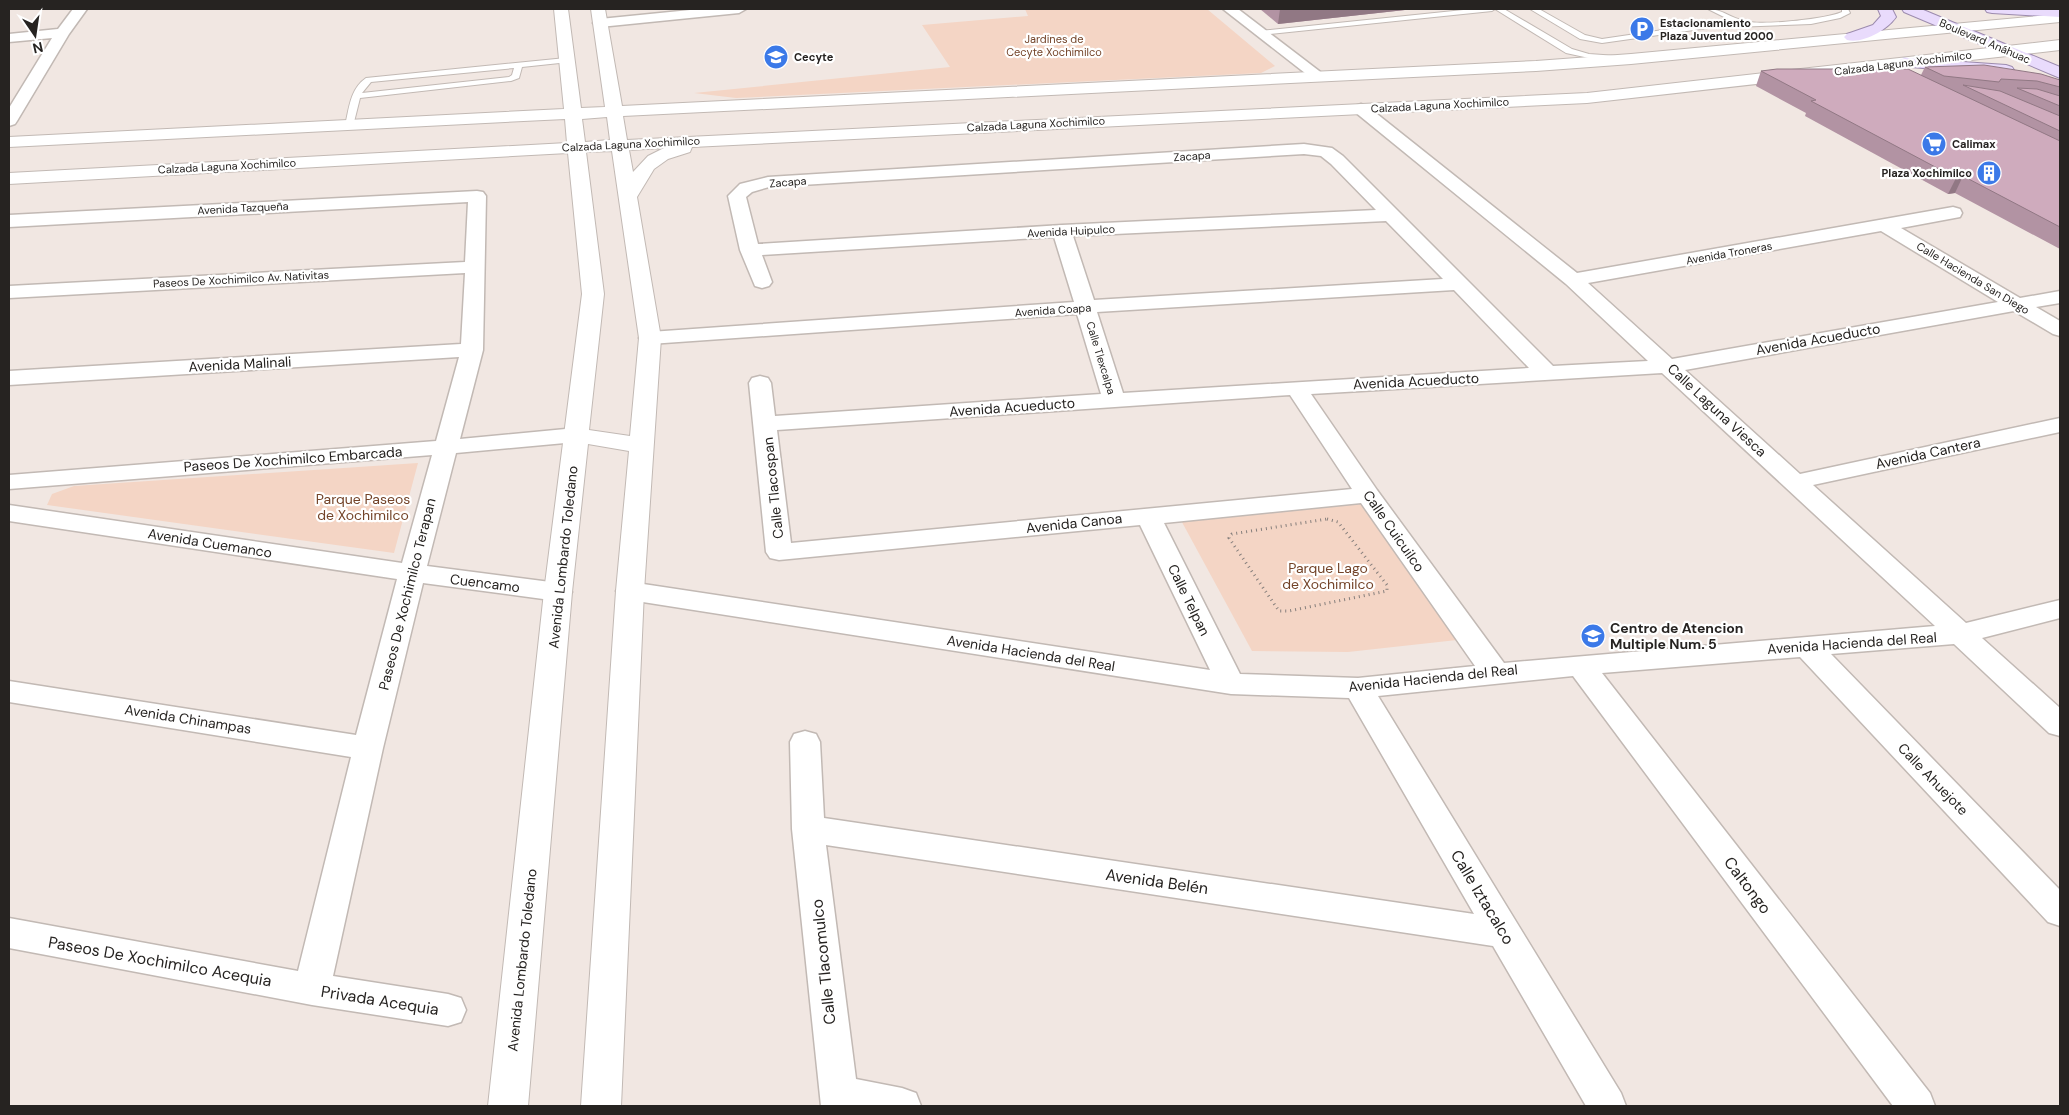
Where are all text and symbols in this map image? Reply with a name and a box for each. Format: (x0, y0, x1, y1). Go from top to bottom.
north arrow (10, 10, 60, 60)
street label: Boulevard Anáhuac (1937, 15, 2033, 67)
parking icon: Estacionamiento Plaza Juventud 2000 (1629, 16, 1655, 42)
place label: Estacionamiento Plaza Juventud 2000 (1660, 16, 1774, 43)
park label: Jardines de Cecyte Xochimilco (1006, 32, 1102, 59)
text: N (31, 38, 45, 58)
school or university icon: Cecyte (763, 44, 789, 70)
street label: Calzada Laguna Xochimilco (1833, 48, 1973, 78)
place label: Cecyte (794, 50, 834, 64)
street label: Calzada Laguna Xochimilco (1371, 94, 1509, 116)
street label: Calzada Laguna Xochimilco (967, 113, 1105, 135)
supermarket icon: Calimax (1921, 131, 1947, 157)
street label: Calzada Laguna Xochimilco (562, 133, 700, 155)
place label: Calimax (1952, 137, 1996, 151)
street label: Zacapa (1173, 148, 1211, 164)
street label: Calzada Laguna Xochimilco (158, 155, 296, 177)
building icon: Plaza Xochimilco (1976, 160, 2002, 186)
place label: Plaza Xochimilco (1882, 166, 1972, 180)
street label: Zacapa (769, 173, 807, 191)
street label: Avenida Tazqueña (197, 199, 289, 217)
street label: Avenida Huipulco (1027, 222, 1115, 240)
street label: Avenida Troneras (1685, 239, 1773, 267)
street label: Calle Hacienda San Diego (1914, 239, 2032, 317)
street label: Paseos De Xochimilco Av. Nativitas (153, 267, 329, 291)
street label: Avenida Coapa (1014, 300, 1092, 320)
street label: Avenida Acueducto (1754, 319, 1882, 359)
street label: Calle Tlexcalpa (1083, 320, 1119, 396)
street label: Avenida Malinali (188, 352, 292, 376)
street label: Calle Laguna Viesca (1664, 359, 1770, 461)
street label: Avenida Acueducto (1353, 369, 1479, 393)
street label: Avenida Acueducto (948, 394, 1076, 420)
street label: Avenida Cantera (1874, 433, 1982, 473)
street label: Calle Tlacospan (759, 436, 787, 540)
street label: Paseos De Xochimilco Embarcada (183, 442, 403, 476)
street label: Avenida Lombardo Toledano (544, 465, 582, 649)
street label: Calle Cuicuilco (1359, 487, 1429, 575)
park label: Parque Paseos de Xochimilco (316, 490, 410, 524)
street label: Paseos De Xochimilco Terapan (374, 496, 440, 692)
street label: Avenida Canoa (1025, 509, 1123, 537)
street label: Avenida Cuemanco (147, 524, 273, 562)
park label: Parque Lago de Xochimilco (1282, 559, 1374, 593)
street label: Calle Telpan (1164, 561, 1214, 639)
street label: Cuencamo (449, 570, 521, 596)
place label: Centro de Atencion Multiple Num. 5 (1610, 619, 1743, 653)
school or university icon: Centro de Atencion Multiple Num. 5 (1580, 623, 1606, 649)
street label: Avenida Hacienda del Real (1767, 628, 1937, 658)
street label: Avenida Hacienda del Real (946, 631, 1116, 675)
street label: Avenida Hacienda del Real (1348, 660, 1518, 696)
street label: Avenida Chinampas (123, 700, 253, 738)
street label: Calle Ahuejote (1894, 739, 1972, 819)
street label: Calle Iztacalco (1446, 846, 1519, 948)
street label: Caltongo (1719, 852, 1776, 918)
street label: Avenida Belén (1104, 864, 1210, 899)
street label: Avenida Lombardo Toledano (503, 868, 541, 1052)
street label: Calle Tlacomulco (806, 898, 841, 1026)
street label: Paseos De Xochimilco Acequia (47, 931, 273, 991)
street label: Privada Acequia (320, 981, 440, 1020)

